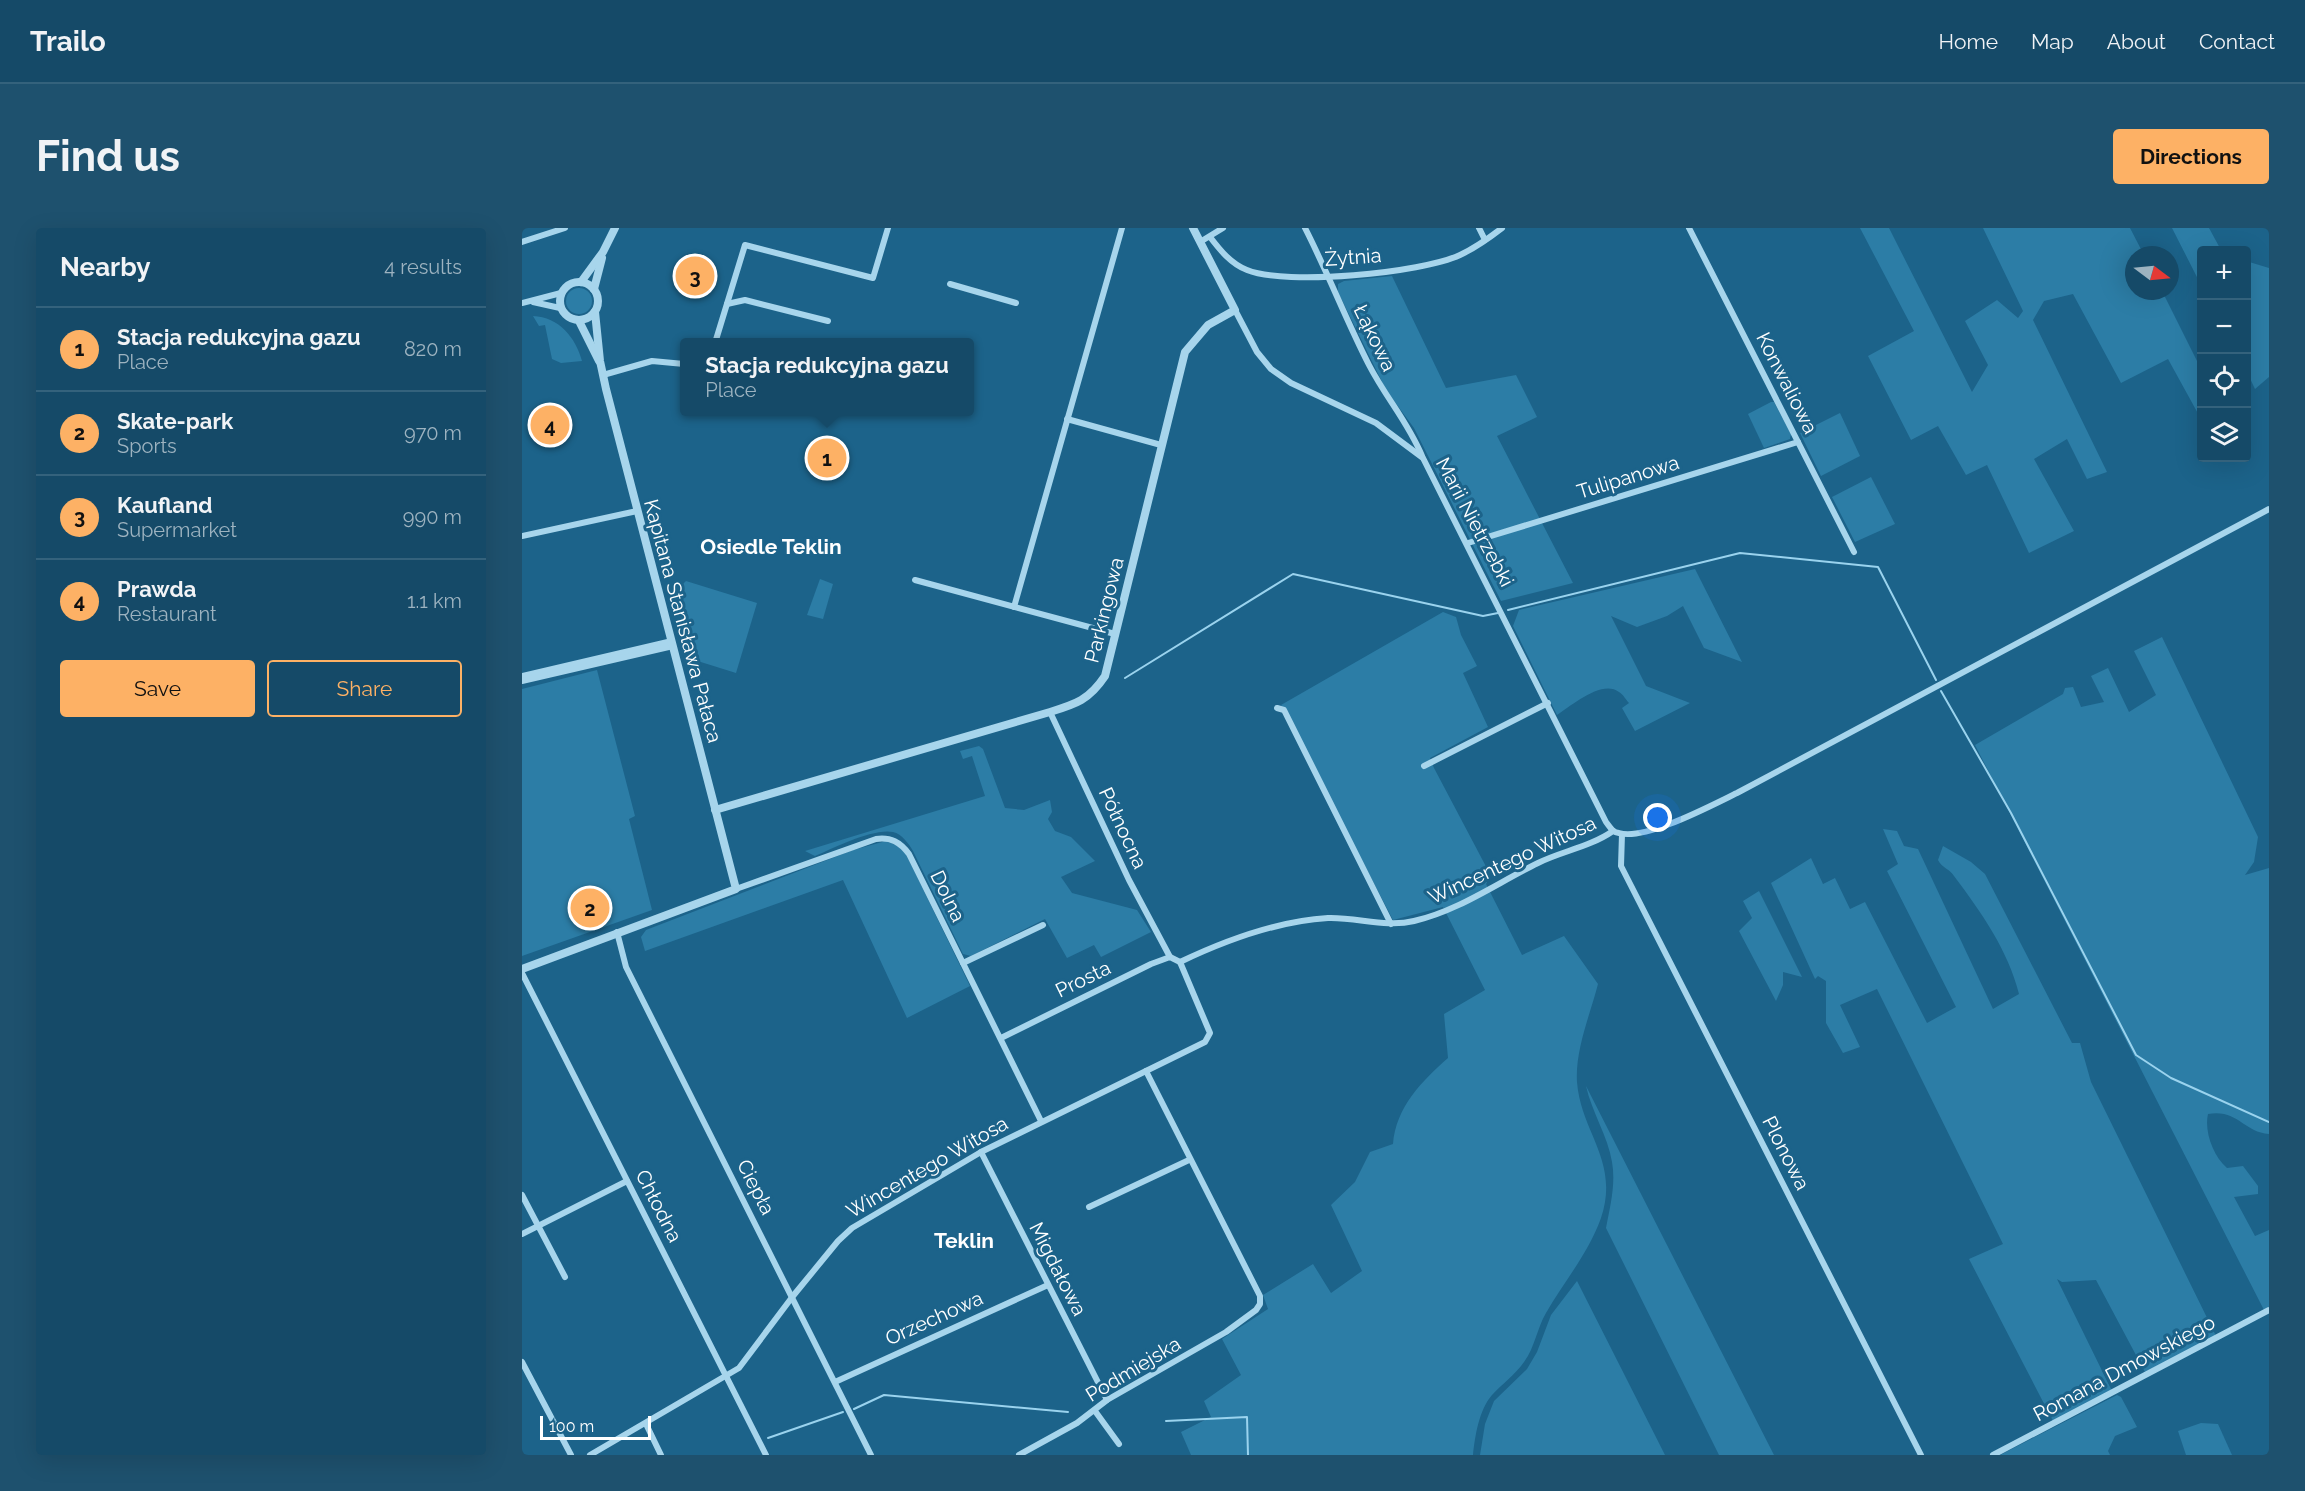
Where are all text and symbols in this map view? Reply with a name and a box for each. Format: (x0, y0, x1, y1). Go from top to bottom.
text: Trailo (30, 25, 106, 58)
text: Home (1939, 29, 1998, 54)
text: Map (2031, 29, 2074, 54)
text: About (2107, 29, 2166, 54)
text: Contact (2199, 29, 2275, 54)
button: Directions (2113, 129, 2269, 184)
text: Find us (36, 132, 180, 181)
street label: Żytnia (1324, 242, 1382, 271)
north arrow (2125, 246, 2179, 300)
map controls (2197, 246, 2251, 462)
button: + (2197, 246, 2251, 300)
text: Nearby (60, 252, 150, 282)
pin: 3 (676, 254, 714, 298)
text: 4 results (384, 255, 462, 279)
button: − (2197, 300, 2251, 354)
street label: Łąkowa (1349, 301, 1401, 375)
text: Stacja redukcyjna gazu (117, 324, 361, 350)
street label: Konwaliowa (1751, 328, 1823, 438)
text: 1 (75, 337, 84, 361)
text: 820 m (404, 337, 462, 361)
popup (680, 338, 974, 416)
text: Place (117, 350, 168, 374)
text: Stacja redukcyjna gazu (705, 352, 949, 378)
button: locate (2197, 354, 2251, 408)
text: Place (705, 378, 757, 402)
pin: 4 (531, 402, 570, 448)
text: Skate-park (117, 408, 233, 434)
button: layers (2197, 408, 2251, 462)
text: 2 (74, 421, 85, 445)
text: 970 m (404, 421, 462, 445)
text: Sports (117, 434, 177, 458)
pin: 1 (808, 436, 846, 480)
street label: Tulipanowa (1574, 450, 1682, 504)
street label: Marii Nietrzebki (1431, 453, 1519, 591)
text: Kaufland (117, 492, 212, 518)
street label: Kapitana Stanisława Pałaca (639, 497, 727, 745)
text: 3 (74, 505, 85, 529)
text: 990 m (403, 505, 462, 529)
text: Supermarket (117, 518, 237, 542)
district label: Osiedle Teklin (700, 534, 842, 559)
street label: Parkingowa (1079, 555, 1129, 665)
text: Prawda (117, 576, 196, 602)
text: 4 (74, 589, 85, 613)
text: 1.1 km (407, 589, 462, 613)
text: Restaurant (117, 602, 217, 626)
button: Save (60, 660, 255, 717)
button: Share (267, 660, 462, 717)
street label: Północna (1094, 783, 1152, 873)
your location (1643, 803, 1672, 832)
street label: Wincentego Witosa (1424, 811, 1600, 909)
street label: Dolna (925, 866, 971, 926)
pin: 2 (570, 886, 610, 930)
street label: Prosta (1052, 955, 1114, 1003)
street label: Wincentego Witosa (842, 1111, 1012, 1223)
street label: Plonowa (1757, 1112, 1815, 1194)
street label: Ciepła (732, 1155, 780, 1219)
street label: Chłodna (631, 1166, 687, 1246)
street label: Migdałowa (1024, 1218, 1092, 1320)
district label: Teklin (934, 1228, 994, 1253)
street label: Orzechowa (881, 1286, 987, 1350)
street label: Romana Dmowskiego (2029, 1310, 2219, 1426)
street label: Podmiejska (1081, 1331, 1185, 1407)
scale bar (540, 1413, 651, 1440)
text: 100 m (549, 1417, 594, 1436)

